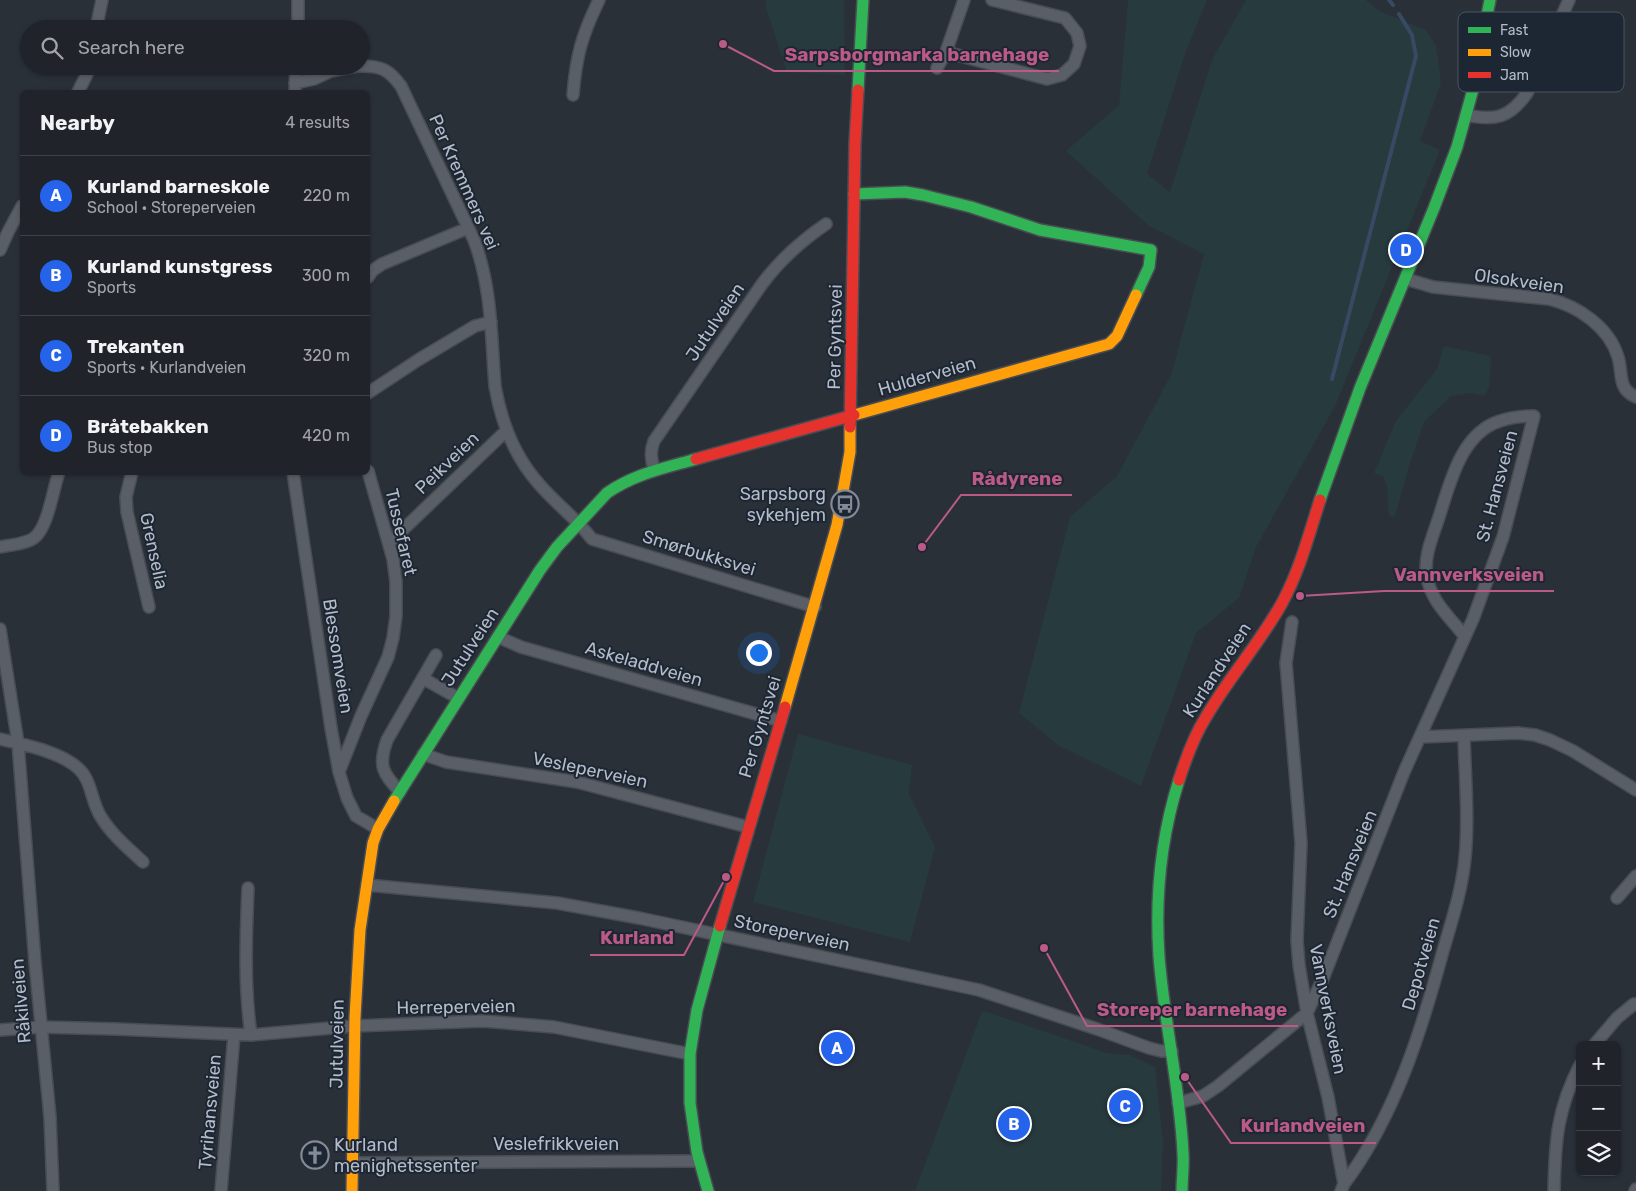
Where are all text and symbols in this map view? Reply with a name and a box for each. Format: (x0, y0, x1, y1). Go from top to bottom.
legend (1458, 12, 1624, 92)
search box (20, 20, 370, 75)
text: Fast (1500, 22, 1529, 39)
icon: search (38, 34, 66, 62)
text: Search here (78, 36, 185, 59)
callout: Sarpsborgmarka barnehage (774, 37, 1059, 71)
text: Sarpsborgmarka barnehage (785, 43, 1049, 66)
text: Slow (1500, 44, 1531, 61)
text: Jam (1500, 67, 1529, 84)
text: Nearby (40, 110, 115, 135)
street label: Per Kremmers vei (424, 111, 504, 253)
text: 4 results (285, 113, 350, 132)
text: Kurland barneskole (87, 175, 270, 198)
text: A (50, 186, 62, 205)
text: 220 m (303, 186, 350, 205)
text: School · Storeperveien (87, 198, 256, 217)
pin: D (1390, 231, 1422, 269)
text: Kurland kunstgress (87, 255, 273, 278)
street label: Olsokveien (1473, 264, 1565, 298)
text: B (50, 266, 62, 285)
text: 300 m (302, 266, 350, 285)
text: Sports (87, 278, 136, 297)
street label: Jutulveien (681, 279, 749, 365)
street label: Per Gyntsvei (823, 284, 847, 390)
text: Trekanten (87, 335, 184, 358)
text: C (50, 346, 62, 365)
text: 320 m (303, 346, 350, 365)
street label: Hulderveien (876, 352, 978, 400)
text: Sports · Kurlandveien (87, 358, 246, 377)
text: Bråtebakken (87, 415, 209, 438)
text: D (50, 426, 62, 445)
text: 420 m (302, 426, 350, 445)
street label: Peikveien (411, 427, 483, 499)
street label: St. Hansveien (1472, 428, 1522, 544)
text: Bus stop (87, 438, 153, 457)
callout: Rådyrene (961, 461, 1072, 495)
text: Rådyrene (971, 467, 1063, 490)
place label: Sarpsborg sykehjem (740, 483, 826, 526)
street label: Tussefaret (380, 486, 422, 578)
bus stop icon: Sarpsborg sykehjem (830, 489, 860, 519)
street label: Grenselia (135, 511, 173, 591)
street label: Smørbukksvei (640, 525, 758, 581)
callout: Vannverksveien (1384, 557, 1554, 591)
text: Vannverksveien (1394, 563, 1544, 586)
street label: Blessomveien (318, 597, 358, 715)
street label: Jutulveien (436, 603, 504, 691)
street label: Kurlandveien (1178, 618, 1256, 722)
street label: Askeladdveien (583, 637, 705, 691)
your location (746, 640, 772, 666)
street label: Per Gyntsvei (734, 673, 786, 781)
street label: Vesleperveien (530, 747, 650, 793)
street label: St. Hansveien (1318, 807, 1382, 921)
street label: Storeperveien (732, 910, 852, 956)
street label: Depotveien (1397, 915, 1445, 1013)
callout: Kurland (590, 921, 684, 955)
text: Kurland (600, 926, 674, 949)
street label: Vannverksveien (1305, 942, 1351, 1076)
street label: Råkilveien (6, 958, 36, 1044)
callout: Storeper barnehage (1087, 992, 1298, 1026)
street label: Herreperveien (396, 995, 516, 1019)
text: Storeper barnehage (1097, 998, 1287, 1021)
street label: Jutulveien (325, 999, 349, 1089)
pin: A (821, 1029, 853, 1067)
map controls (1576, 1041, 1621, 1176)
button: + (1576, 1041, 1621, 1086)
street label: Tyrihansveien (194, 1053, 226, 1171)
button: − (1576, 1086, 1621, 1131)
pin: C (1109, 1087, 1141, 1125)
pin: B (998, 1105, 1030, 1143)
callout: Kurlandveien (1231, 1109, 1376, 1143)
text: Kurlandveien (1240, 1114, 1366, 1137)
button: layers (1576, 1131, 1621, 1176)
street label: Veslefrikkveien (493, 1133, 619, 1155)
place label: Kurland menighetssenter (334, 1134, 477, 1177)
church icon: Kurland menighetssenter (300, 1140, 330, 1170)

